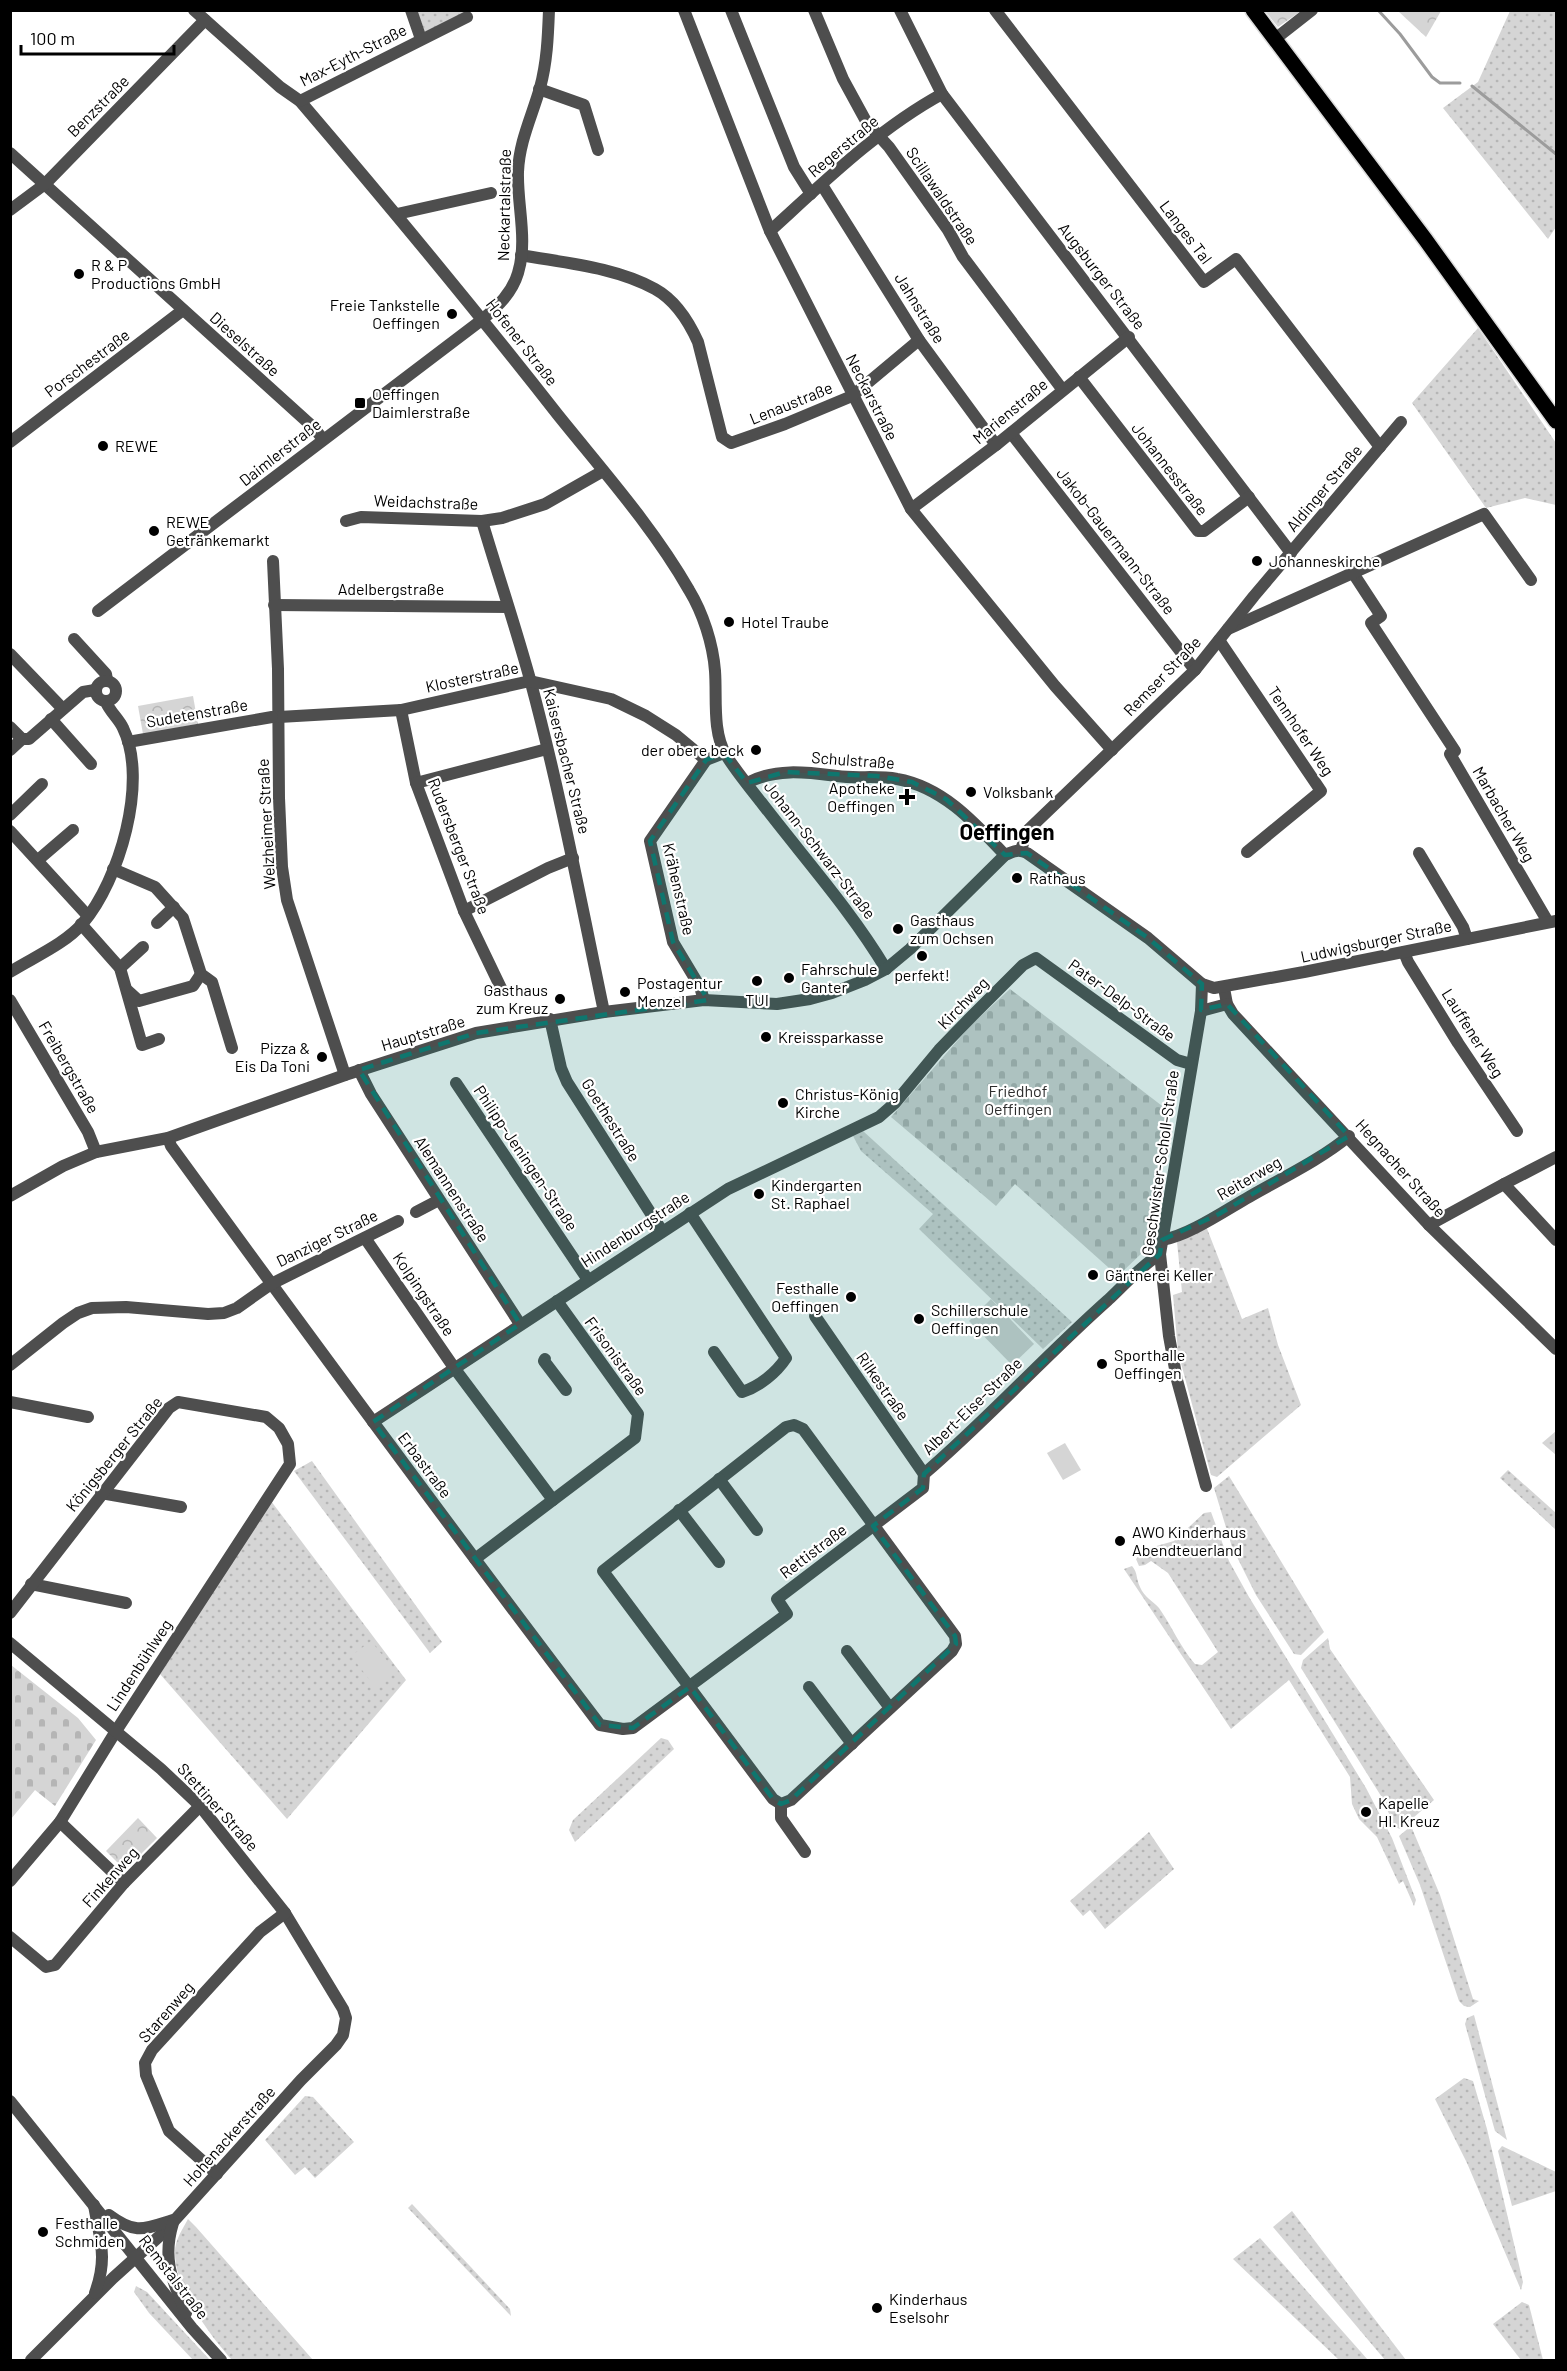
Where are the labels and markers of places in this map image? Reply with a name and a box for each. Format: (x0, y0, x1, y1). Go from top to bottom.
place label: R & P Productions GmbH (91, 255, 221, 292)
marker: R & P Productions GmbH (72, 267, 86, 281)
place label: Freie Tankstelle Oeffingen (330, 295, 440, 332)
marker: Freie Tankstelle Oeffingen (445, 307, 459, 321)
place label: Oeffingen Daimlerstraße (372, 384, 470, 421)
marker: Oeffingen Daimlerstraße (353, 396, 367, 410)
place label: REWE (115, 436, 158, 455)
marker: REWE (96, 439, 110, 453)
place label: REWE Getränkemarkt (166, 512, 270, 549)
marker: REWE Getränkemarkt (147, 524, 161, 538)
place label: Johanneskirche (1269, 551, 1380, 570)
marker: Johanneskirche (1250, 554, 1264, 568)
place label: Hotel Traube (741, 612, 829, 631)
marker: Hotel Traube (722, 615, 736, 629)
place label: der obere beck (641, 740, 744, 759)
marker: der obere beck (749, 743, 763, 757)
place label: Apotheke Oeffingen (827, 778, 895, 815)
place label: Volksbank (983, 782, 1053, 801)
marker: Volksbank (964, 785, 978, 799)
marker: Apotheke Oeffingen (900, 790, 914, 804)
place label: Rathaus (1029, 868, 1086, 887)
marker: Rathaus (1010, 871, 1024, 885)
place label: Gasthaus zum Ochsen (910, 910, 994, 947)
marker: Gasthaus zum Ochsen (891, 922, 905, 936)
marker: perfekt! (915, 949, 929, 963)
place label: Fahrschule Ganter (801, 959, 878, 996)
place label: perfekt! (894, 965, 950, 984)
marker: Fahrschule Ganter (782, 971, 796, 985)
place label: Postagentur Menzel (637, 973, 723, 1010)
marker: TUI (750, 974, 764, 988)
place label: Gasthaus zum Kreuz (476, 980, 548, 1017)
marker: Postagentur Menzel (618, 985, 632, 999)
place label: TUI (745, 990, 769, 1009)
marker: Gasthaus zum Kreuz (553, 992, 567, 1006)
place label: Kreissparkasse (778, 1027, 884, 1046)
marker: Kreissparkasse (759, 1030, 773, 1044)
place label: Pizza & Eis Da Toni (235, 1038, 310, 1075)
marker: Pizza & Eis Da Toni (315, 1050, 329, 1064)
place label: Christus-König Kirche (795, 1084, 899, 1121)
marker: Christus-König Kirche (776, 1096, 790, 1110)
place label: Kindergarten St. Raphael (771, 1175, 862, 1212)
marker: Kindergarten St. Raphael (752, 1187, 766, 1201)
place label: Gärtnerei Keller (1105, 1265, 1213, 1284)
marker: Gärtnerei Keller (1086, 1268, 1100, 1282)
place label: Festhalle Oeffingen (771, 1278, 839, 1315)
marker: Festhalle Oeffingen (844, 1290, 858, 1304)
place label: Schillerschule Oeffingen (931, 1300, 1028, 1337)
marker: Schillerschule Oeffingen (912, 1312, 926, 1326)
place label: Sporthalle Oeffingen (1114, 1345, 1185, 1382)
marker: Sporthalle Oeffingen (1095, 1357, 1109, 1371)
place label: AWO Kinderhaus Abendteuerland (1132, 1522, 1246, 1559)
marker: AWO Kinderhaus Abendteuerland (1113, 1534, 1127, 1548)
place label: Kapelle Hl. Kreuz (1378, 1793, 1440, 1830)
marker: Kapelle Hl. Kreuz (1359, 1805, 1373, 1819)
place label: Festhalle Schmiden (55, 2213, 125, 2250)
marker: Festhalle Schmiden (36, 2225, 50, 2239)
place label: Kinderhaus Eselsohr (889, 2289, 968, 2326)
marker: Kinderhaus Eselsohr (870, 2301, 884, 2315)

